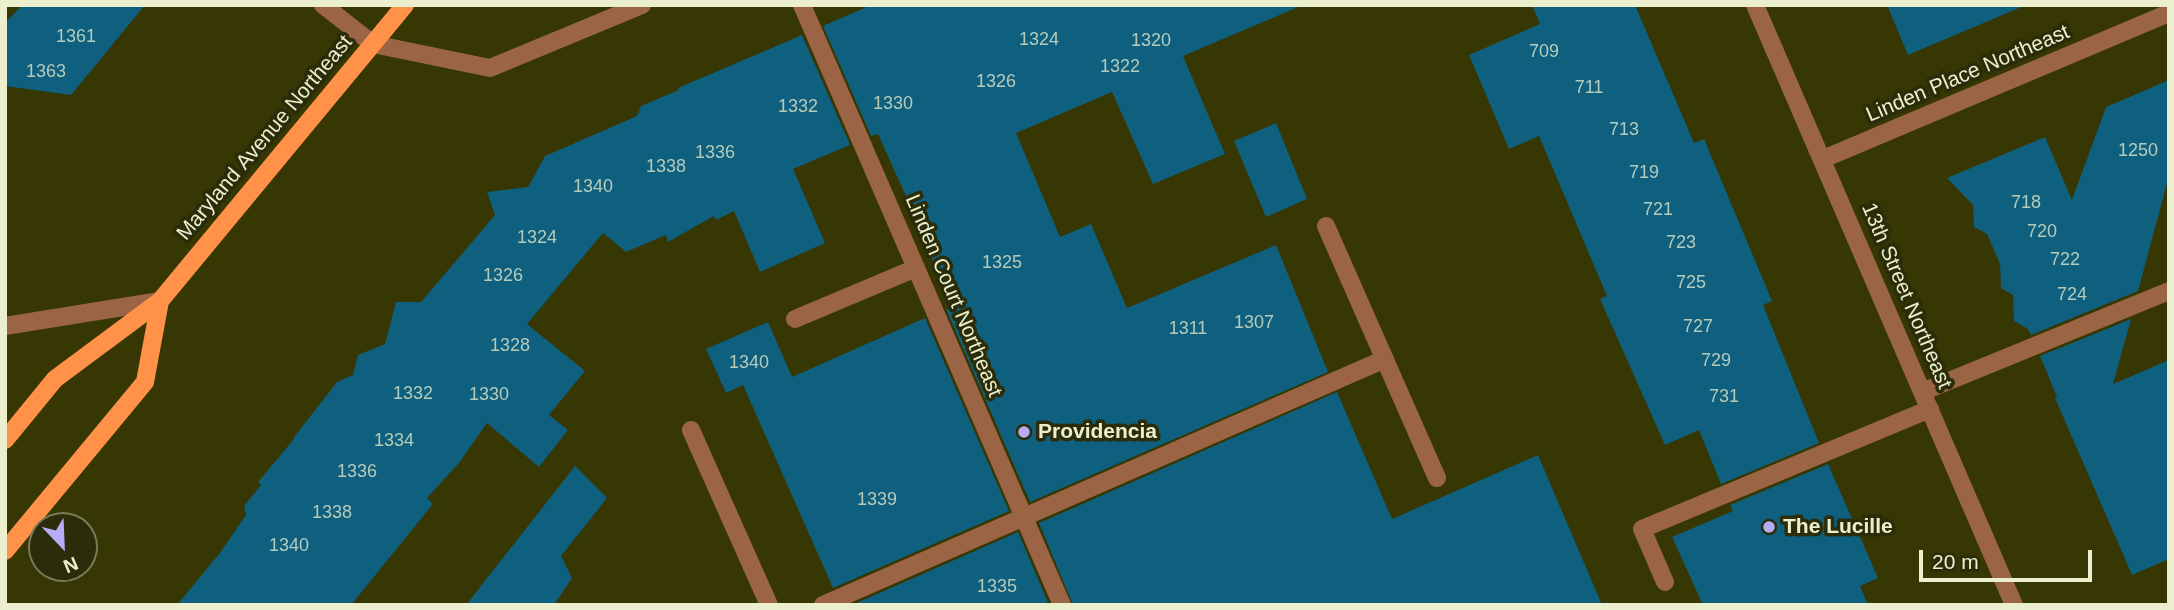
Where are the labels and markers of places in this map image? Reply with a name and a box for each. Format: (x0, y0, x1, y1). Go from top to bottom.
place label: Providencia (1038, 419, 1157, 445)
marker: Providencia (1016, 424, 1032, 440)
place label: The Lucille (1783, 514, 1893, 540)
marker: The Lucille (1761, 519, 1777, 535)

